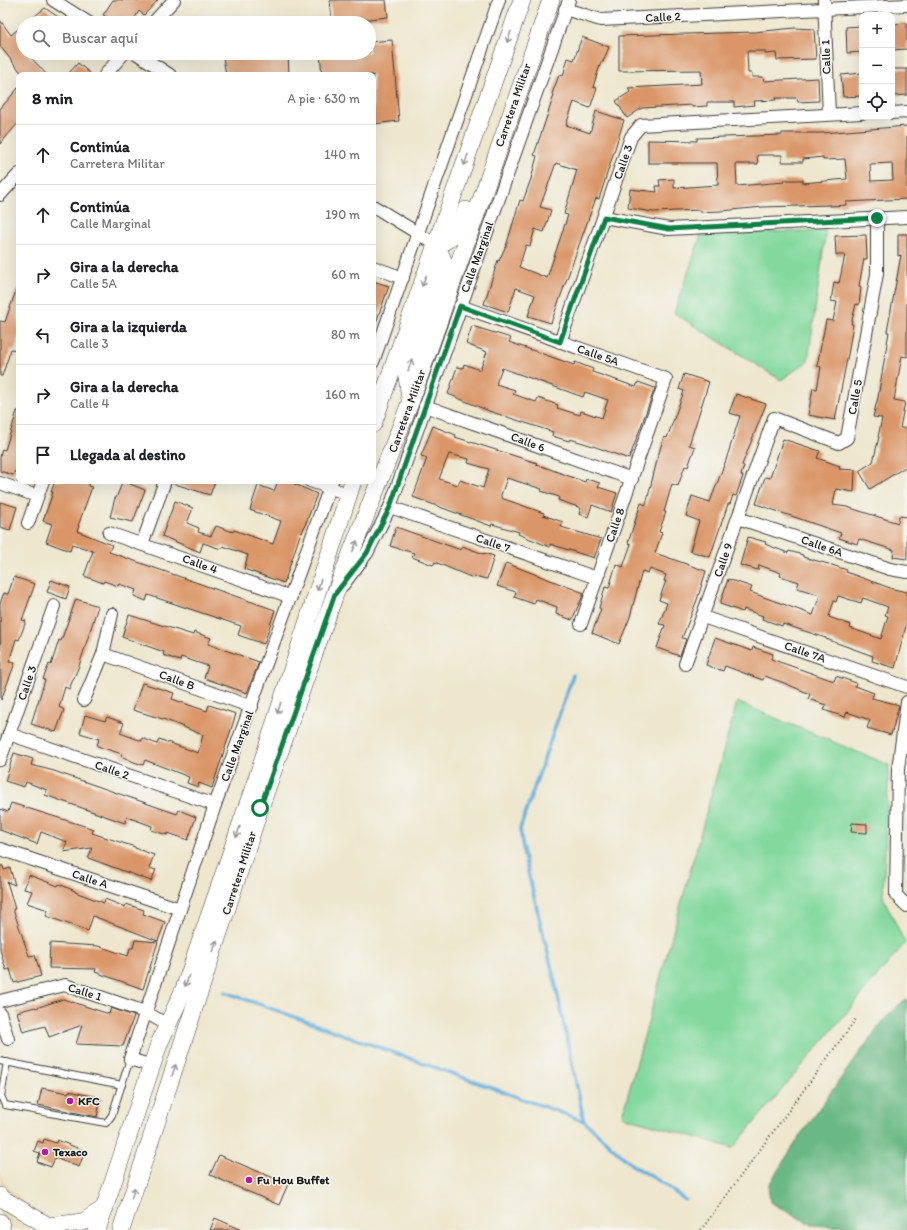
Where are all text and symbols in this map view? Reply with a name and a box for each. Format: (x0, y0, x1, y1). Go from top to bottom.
street label: Calle 2 (645, 9, 682, 25)
map controls (859, 12, 895, 120)
button: + (859, 12, 895, 48)
search box (16, 16, 376, 60)
icon: search (30, 27, 52, 49)
text: Buscar aquí (62, 29, 138, 47)
one-way arrow (505, 30, 512, 43)
street label: Calle 1 (818, 39, 834, 75)
button: − (859, 48, 895, 84)
street label: Carretera Militar (492, 61, 534, 149)
button: locate (859, 84, 895, 120)
text: 8 min (32, 88, 73, 108)
text: A pie · 630 m (288, 91, 360, 106)
text: Continúa (70, 138, 130, 156)
street label: Calle 3 (611, 142, 636, 181)
icon: ahead (32, 144, 54, 166)
text: 140 m (324, 147, 360, 162)
one-way arrow (462, 153, 470, 165)
text: Carretera Militar (70, 156, 165, 171)
text: Continúa (70, 198, 130, 216)
icon: ahead (32, 204, 54, 226)
text: 190 m (325, 207, 360, 222)
route end (868, 209, 886, 227)
text: Calle Marginal (70, 216, 151, 231)
street label: Calle Marginal (458, 219, 497, 295)
text: Gira a la derecha (70, 258, 179, 276)
icon: right (32, 264, 54, 286)
text: 60 m (331, 267, 360, 282)
one-way arrow (419, 275, 427, 287)
text: Calle 5A (70, 276, 117, 291)
text: Gira a la izquierda (70, 318, 187, 336)
icon: left (32, 324, 54, 346)
text: 80 m (331, 327, 360, 342)
text: Calle 3 (70, 336, 109, 351)
street label: Calle 5A (575, 341, 621, 369)
one-way arrow (407, 359, 415, 371)
street label: Carretera Militar (385, 367, 429, 454)
text: Gira a la derecha (70, 378, 179, 396)
street label: Calle 5 (845, 378, 865, 416)
icon: right (32, 384, 54, 406)
text: 160 m (325, 387, 360, 402)
text: Calle 4 (70, 396, 109, 411)
street label: Calle 6 (509, 429, 547, 455)
icon: arrive (32, 444, 54, 466)
text: Llegada al destino (70, 446, 186, 464)
street label: Calle 8 (603, 505, 628, 544)
street label: Calle 7 (474, 531, 512, 555)
street label: Calle 6A (799, 532, 845, 560)
one-way arrow (351, 540, 359, 552)
street label: Calle 9 (711, 541, 735, 579)
street label: Calle 4 (181, 551, 219, 577)
one-way arrow (315, 578, 322, 591)
street label: Calle 7A (782, 638, 828, 666)
street label: Calle 3 (15, 663, 40, 702)
street label: Calle B (157, 667, 197, 693)
one-way arrow (275, 702, 283, 714)
street label: Calle Marginal (218, 708, 257, 784)
street label: Calle 2 (93, 758, 132, 783)
route start (251, 799, 269, 817)
one-way arrow (234, 825, 242, 837)
street label: Carretera Militar (219, 829, 259, 917)
street label: Calle A (70, 867, 110, 891)
one-way arrow (211, 940, 219, 952)
one-way arrow (183, 974, 190, 987)
street label: Calle 1 (66, 980, 104, 1004)
one-way arrow (171, 1063, 178, 1076)
place label: KFC (78, 1094, 100, 1108)
marker: KFC (65, 1096, 75, 1106)
place label: Texaco (52, 1145, 88, 1159)
marker: Texaco (40, 1147, 50, 1157)
place label: Fu Hou Buffet (257, 1173, 330, 1187)
marker: Fu Hou Buffet (244, 1175, 254, 1185)
one-way arrow (130, 1187, 137, 1200)

